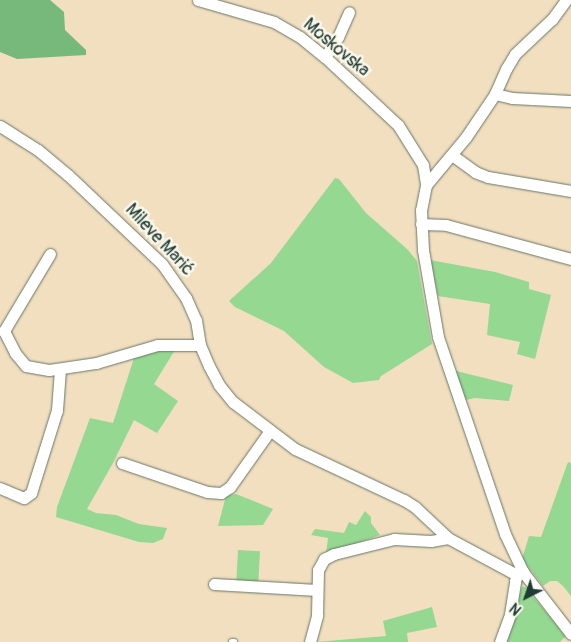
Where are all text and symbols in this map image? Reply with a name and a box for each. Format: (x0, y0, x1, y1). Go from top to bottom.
street label: Moskovska (298, 14, 374, 82)
street label: Mileve Marić (120, 200, 198, 280)
north arrow (501, 572, 551, 622)
text: N (507, 599, 525, 618)

